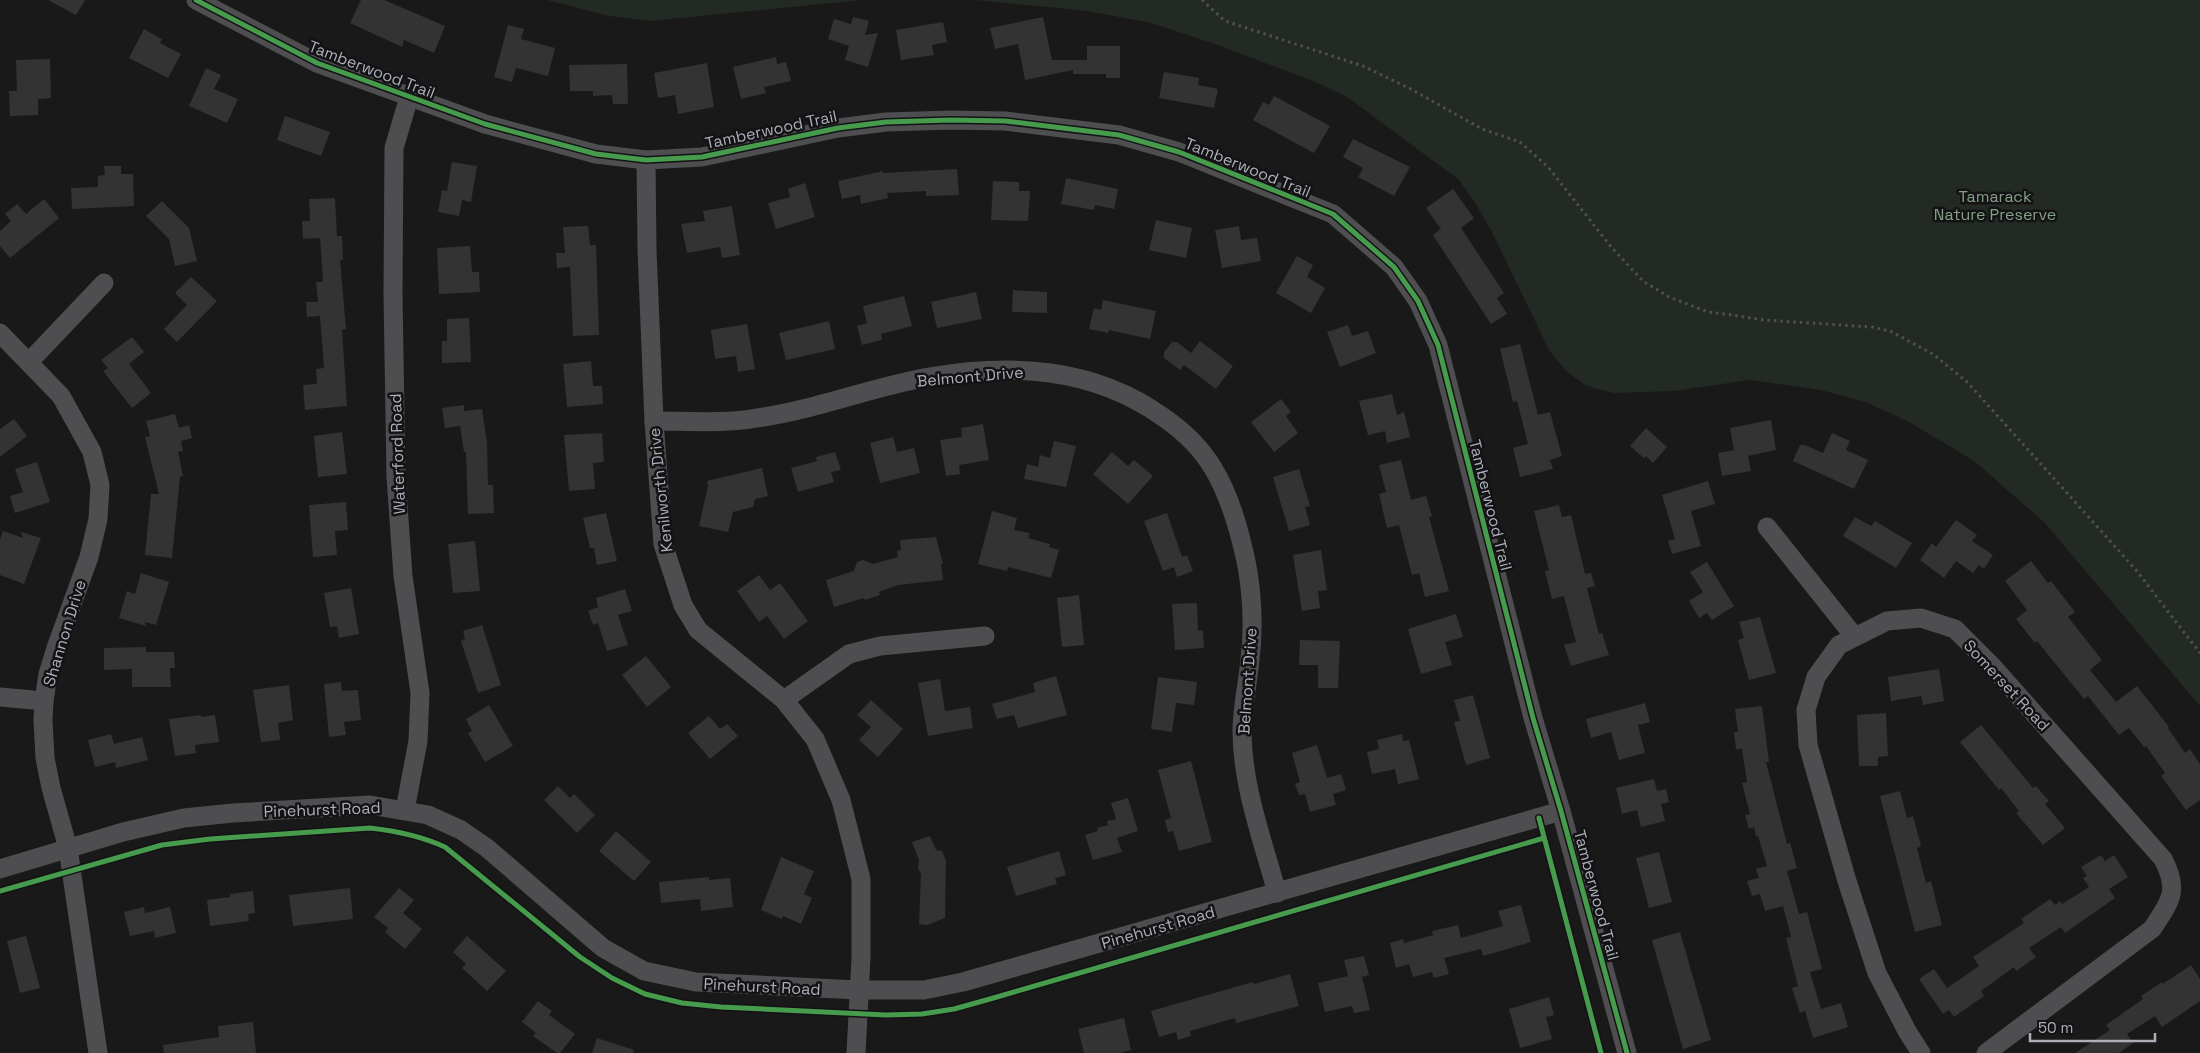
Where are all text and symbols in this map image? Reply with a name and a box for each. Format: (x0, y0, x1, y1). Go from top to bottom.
street label: Tamberwood Trail (305, 36, 438, 103)
street label: Tamberwood Trail (703, 105, 839, 154)
street label: Tamberwood Trail (1182, 133, 1314, 202)
park label: Tamarack Nature Preserve (1934, 186, 2056, 225)
street label: Belmont Drive (916, 361, 1024, 392)
street label: Waterford Road (385, 393, 410, 515)
street label: Kenilworth Drive (644, 427, 677, 553)
street label: Tamberwood Trail (1464, 437, 1517, 573)
street label: Shannon Drive (38, 577, 91, 689)
street label: Belmont Drive (1233, 627, 1262, 735)
street label: Somerset Road (1959, 635, 2054, 735)
street label: Pinehurst Road (263, 797, 381, 822)
street label: Tamberwood Trail (1569, 828, 1624, 963)
street label: Pinehurst Road (1099, 901, 1217, 954)
street label: Pinehurst Road (703, 973, 821, 1000)
scale bar (2030, 1010, 2155, 1042)
text: 50 m (2038, 1018, 2073, 1037)

